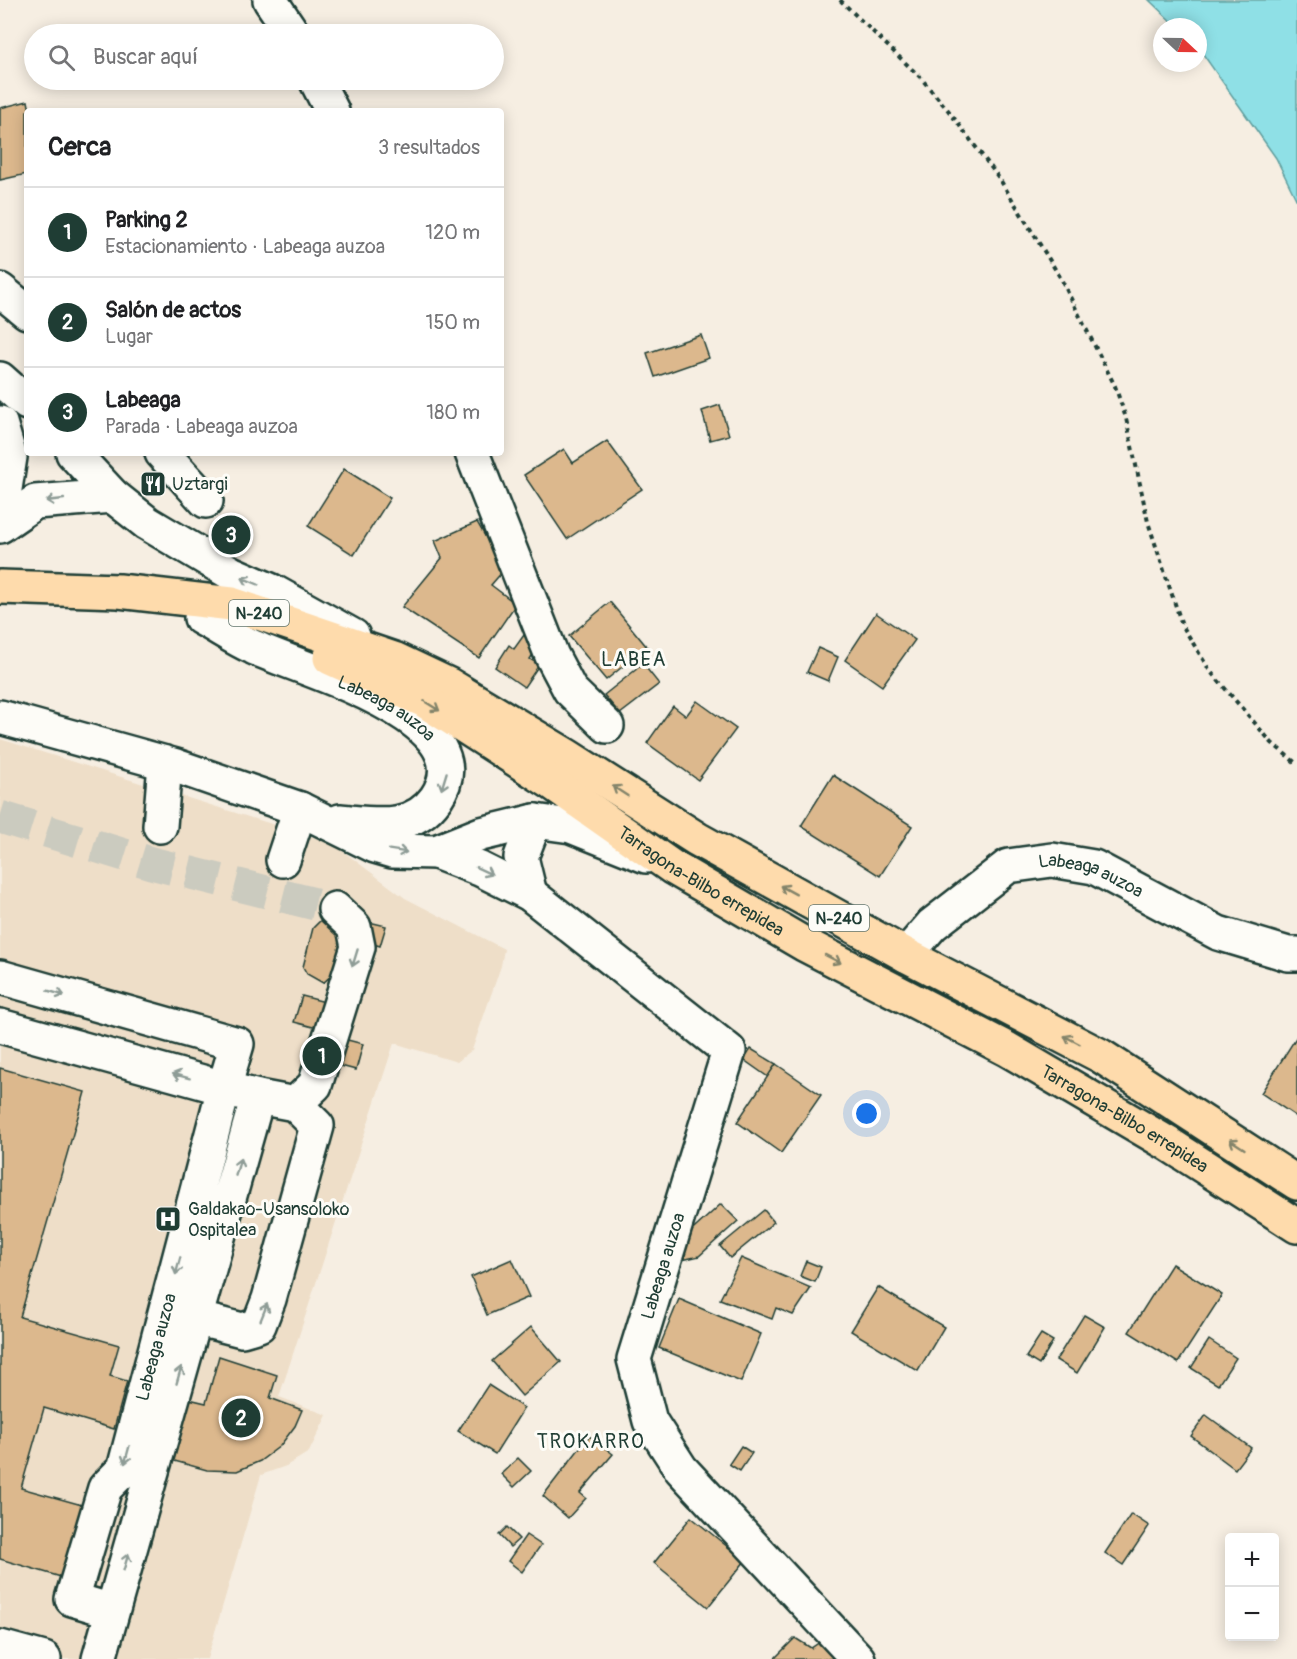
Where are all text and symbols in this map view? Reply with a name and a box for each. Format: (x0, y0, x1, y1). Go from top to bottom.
north arrow (1153, 18, 1207, 72)
search box (24, 24, 504, 90)
icon: search (45, 41, 78, 74)
text: Buscar aquí (93, 43, 198, 71)
text: Cerca (48, 131, 111, 163)
text: 3 resultados (378, 135, 480, 160)
text: Parking 2 (105, 206, 188, 234)
text: 1 (64, 220, 71, 245)
text: 120 m (425, 220, 480, 245)
text: Estacionamiento · Labeaga auzoa (105, 234, 385, 259)
text: Salón de actos (105, 296, 241, 324)
text: 2 (62, 310, 73, 335)
text: 150 m (426, 310, 480, 335)
text: Lugar (105, 324, 153, 349)
text: Labeaga (105, 386, 181, 414)
text: 3 (62, 400, 73, 425)
text: 180 m (426, 400, 480, 425)
text: Parada · Labeaga auzoa (105, 414, 298, 439)
restaurant icon: Uztargi (138, 469, 168, 499)
place label: Uztargi (172, 473, 228, 496)
one-way arrow (46, 495, 65, 506)
pin: 3 (212, 512, 250, 558)
one-way arrow (242, 575, 260, 587)
road number: N-240 (229, 600, 289, 626)
district label: LABEA (601, 647, 667, 672)
street label: Labeaga auzoa (334, 671, 440, 746)
one-way arrow (423, 700, 440, 712)
one-way arrow (437, 771, 448, 790)
one-way arrow (612, 784, 629, 797)
street label: Tarragona-Bilbo errepidea (613, 821, 788, 942)
one-way arrow (388, 846, 407, 857)
street label: Labeaga auzoa (1037, 849, 1147, 903)
one-way arrow (475, 867, 493, 878)
one-way arrow (780, 884, 797, 896)
road number: N-240 (809, 905, 869, 931)
one-way arrow (349, 948, 360, 967)
one-way arrow (823, 954, 841, 965)
one-way arrow (46, 988, 65, 999)
pin: 1 (302, 1034, 342, 1078)
one-way arrow (1063, 1034, 1081, 1045)
street label: Tarragona-Bilbo errepidea (1036, 1060, 1213, 1178)
one-way arrow (171, 1070, 190, 1081)
your location (852, 1099, 881, 1128)
one-way arrow (1229, 1138, 1245, 1150)
one-way arrow (233, 1158, 244, 1177)
place label: Galdakao-Usansoloko Ospitalea (188, 1198, 350, 1242)
hospital icon: Galdakao-Usansoloko Ospitalea (153, 1204, 183, 1234)
street label: Labeaga auzoa (636, 1210, 691, 1322)
one-way arrow (171, 1256, 183, 1275)
street label: Labeaga auzoa (131, 1291, 182, 1403)
one-way arrow (259, 1303, 270, 1322)
one-way arrow (174, 1366, 185, 1385)
pin: 2 (222, 1396, 260, 1440)
district label: TROKARRO (537, 1429, 645, 1454)
one-way arrow (121, 1445, 133, 1464)
map controls (1225, 1533, 1279, 1641)
button: + (1225, 1533, 1279, 1587)
one-way arrow (121, 1553, 132, 1572)
button: − (1225, 1587, 1279, 1641)

